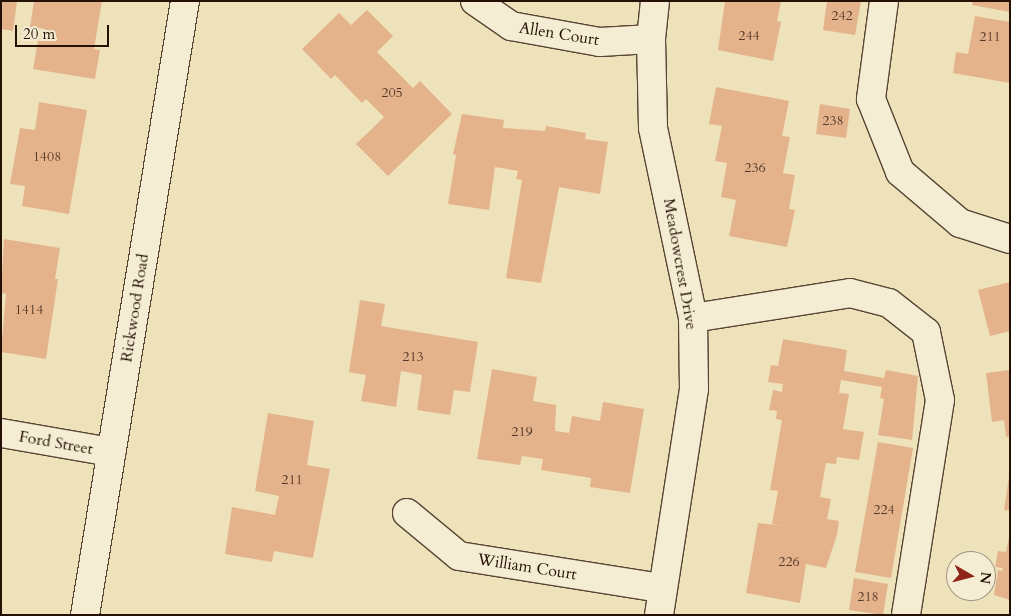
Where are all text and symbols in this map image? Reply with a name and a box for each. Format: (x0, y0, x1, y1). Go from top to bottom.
house number: 242 (831, 8, 853, 24)
scale bar (18, 15, 111, 47)
street label: Allen Court (518, 18, 600, 50)
text: 20 m (23, 24, 55, 44)
house number: 244 (738, 28, 760, 44)
house number: 211 (979, 29, 1001, 45)
house number: 205 (381, 85, 403, 101)
house number: 238 (822, 113, 844, 129)
house number: 1408 (33, 149, 61, 165)
house number: 236 (744, 160, 766, 176)
street label: Meadowcrest Drive (659, 197, 701, 331)
street label: Rickwood Road (117, 252, 153, 364)
house number: 1414 (15, 302, 43, 318)
house number: 213 (402, 349, 424, 365)
house number: 219 (511, 424, 533, 440)
street label: Ford Street (17, 427, 95, 459)
house number: 211 (281, 472, 303, 488)
house number: 224 (873, 502, 895, 518)
street label: William Court (476, 550, 578, 584)
north arrow (946, 551, 996, 601)
house number: 226 (778, 554, 800, 570)
text: N (975, 571, 996, 585)
house number: 218 (857, 589, 879, 605)

